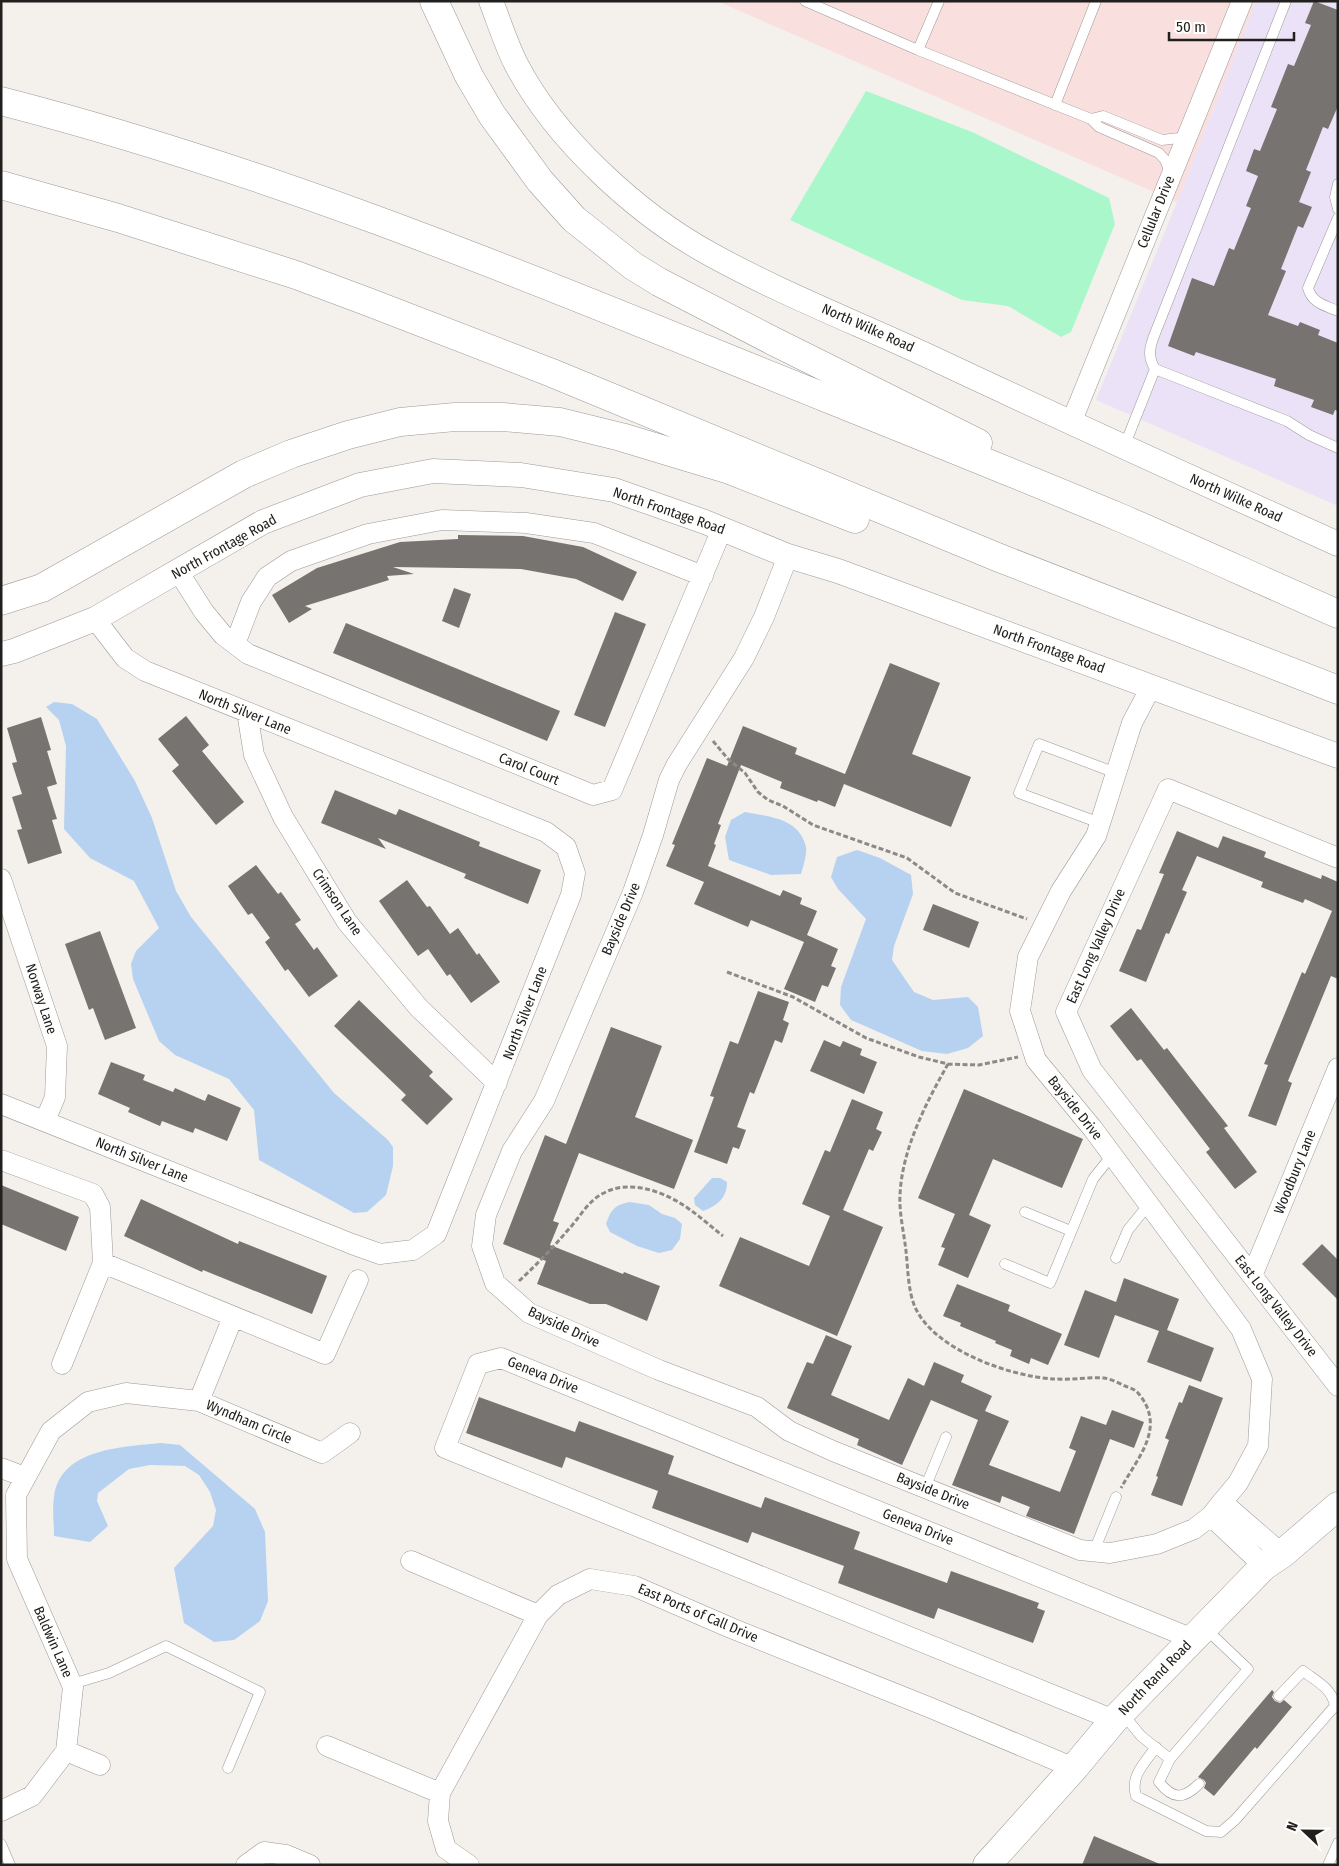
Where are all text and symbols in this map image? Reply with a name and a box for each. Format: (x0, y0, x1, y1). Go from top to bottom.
scale bar (1169, 10, 1294, 42)
text: 50 m (1176, 18, 1206, 36)
street label: Cellular Drive (1134, 173, 1178, 251)
street label: North Wilke Road (819, 300, 917, 356)
street label: North Wilke Road (1187, 470, 1285, 526)
street label: North Frontage Road (611, 484, 727, 538)
street label: North Frontage Road (168, 511, 280, 583)
street label: North Frontage Road (991, 621, 1107, 677)
street label: North Silver Lane (196, 686, 294, 738)
street label: Carol Court (496, 749, 562, 789)
street label: Crimson Lane (308, 865, 366, 939)
street label: Bayside Drive (598, 880, 644, 958)
street label: East Long Valley Drive (1063, 886, 1129, 1006)
street label: Norway Lane (22, 962, 60, 1036)
street label: North Silver Lane (499, 964, 551, 1062)
street label: Bayside Drive (1044, 1073, 1106, 1143)
street label: Woodbury Lane (1270, 1127, 1320, 1216)
street label: North Silver Lane (93, 1134, 191, 1186)
street label: East Long Valley Drive (1231, 1252, 1321, 1360)
street label: Bayside Drive (525, 1303, 603, 1351)
street label: Geneva Drive (505, 1353, 581, 1397)
street label: Wyndham Circle (204, 1396, 295, 1448)
street label: Bayside Drive (894, 1469, 972, 1513)
street label: Geneva Drive (880, 1505, 956, 1549)
street label: East Ports of Call Drive (635, 1580, 761, 1646)
street label: Baldwin Lane (30, 1604, 76, 1680)
street label: North Rand Road (1115, 1637, 1195, 1719)
north arrow (1279, 1806, 1329, 1856)
text: N (1283, 1819, 1302, 1833)

